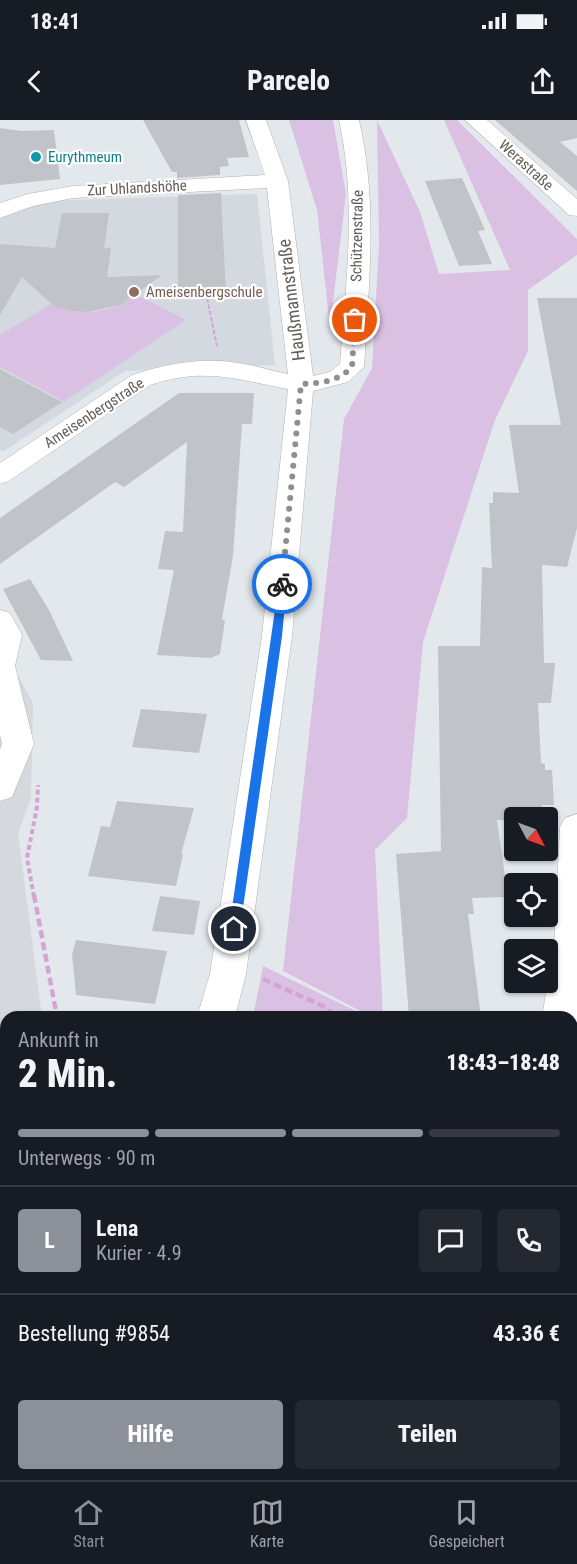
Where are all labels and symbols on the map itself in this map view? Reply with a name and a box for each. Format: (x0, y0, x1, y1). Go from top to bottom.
street label: Werastraße (495, 136, 557, 194)
place label: Eurythmeum (48, 148, 122, 166)
marker: Eurythmeum (29, 150, 43, 164)
street label: Zur Uhlandshöhe (87, 176, 187, 200)
street label: Schützenstraße (347, 190, 367, 282)
street label: Haußmannstraße (273, 238, 309, 362)
place label: Ameisenbergschule (146, 283, 263, 301)
marker: Ameisenbergschule (127, 285, 141, 299)
pin (329, 294, 380, 345)
street label: Ameisenbergstraße (41, 374, 147, 452)
courier (252, 554, 312, 614)
north arrow (504, 807, 558, 861)
pin (208, 903, 259, 954)

